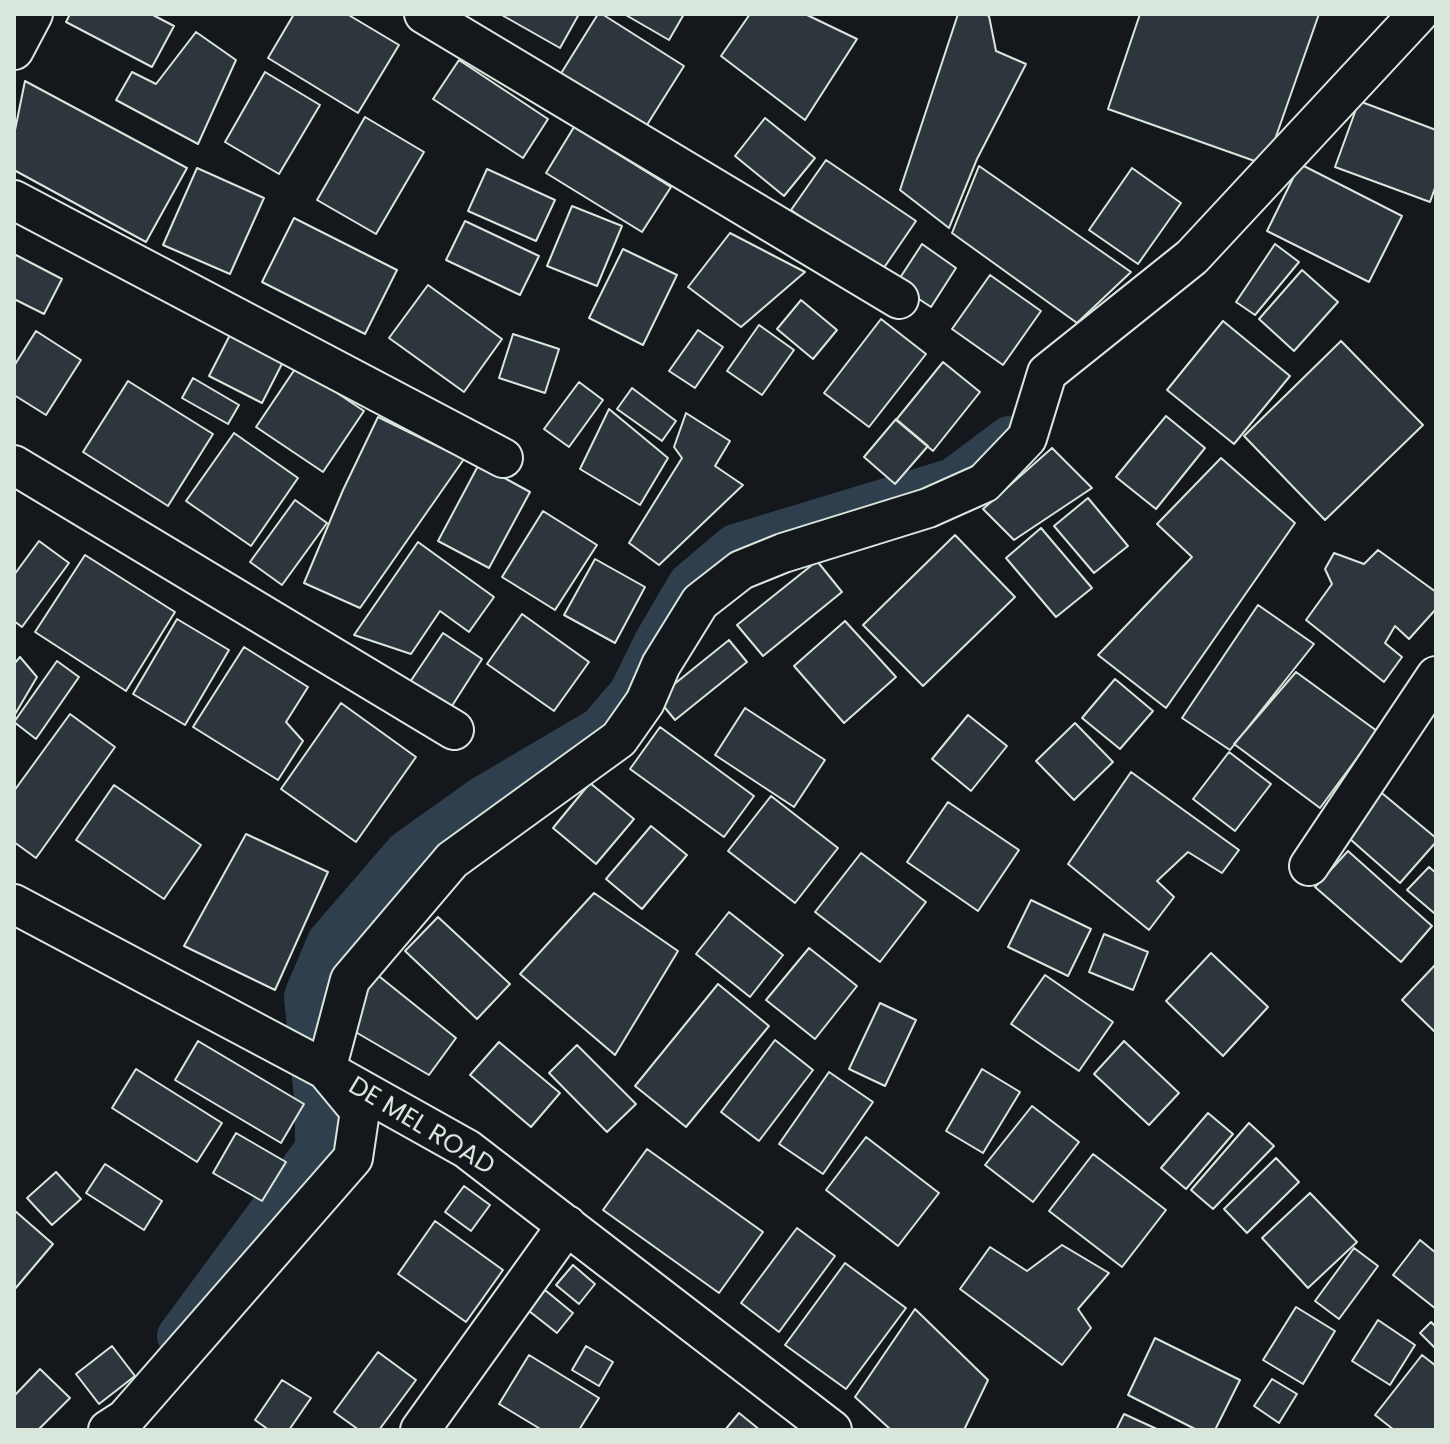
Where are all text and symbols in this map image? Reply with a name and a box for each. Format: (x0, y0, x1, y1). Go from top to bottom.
street label: DE MEL ROAD (342, 1071, 500, 1183)

